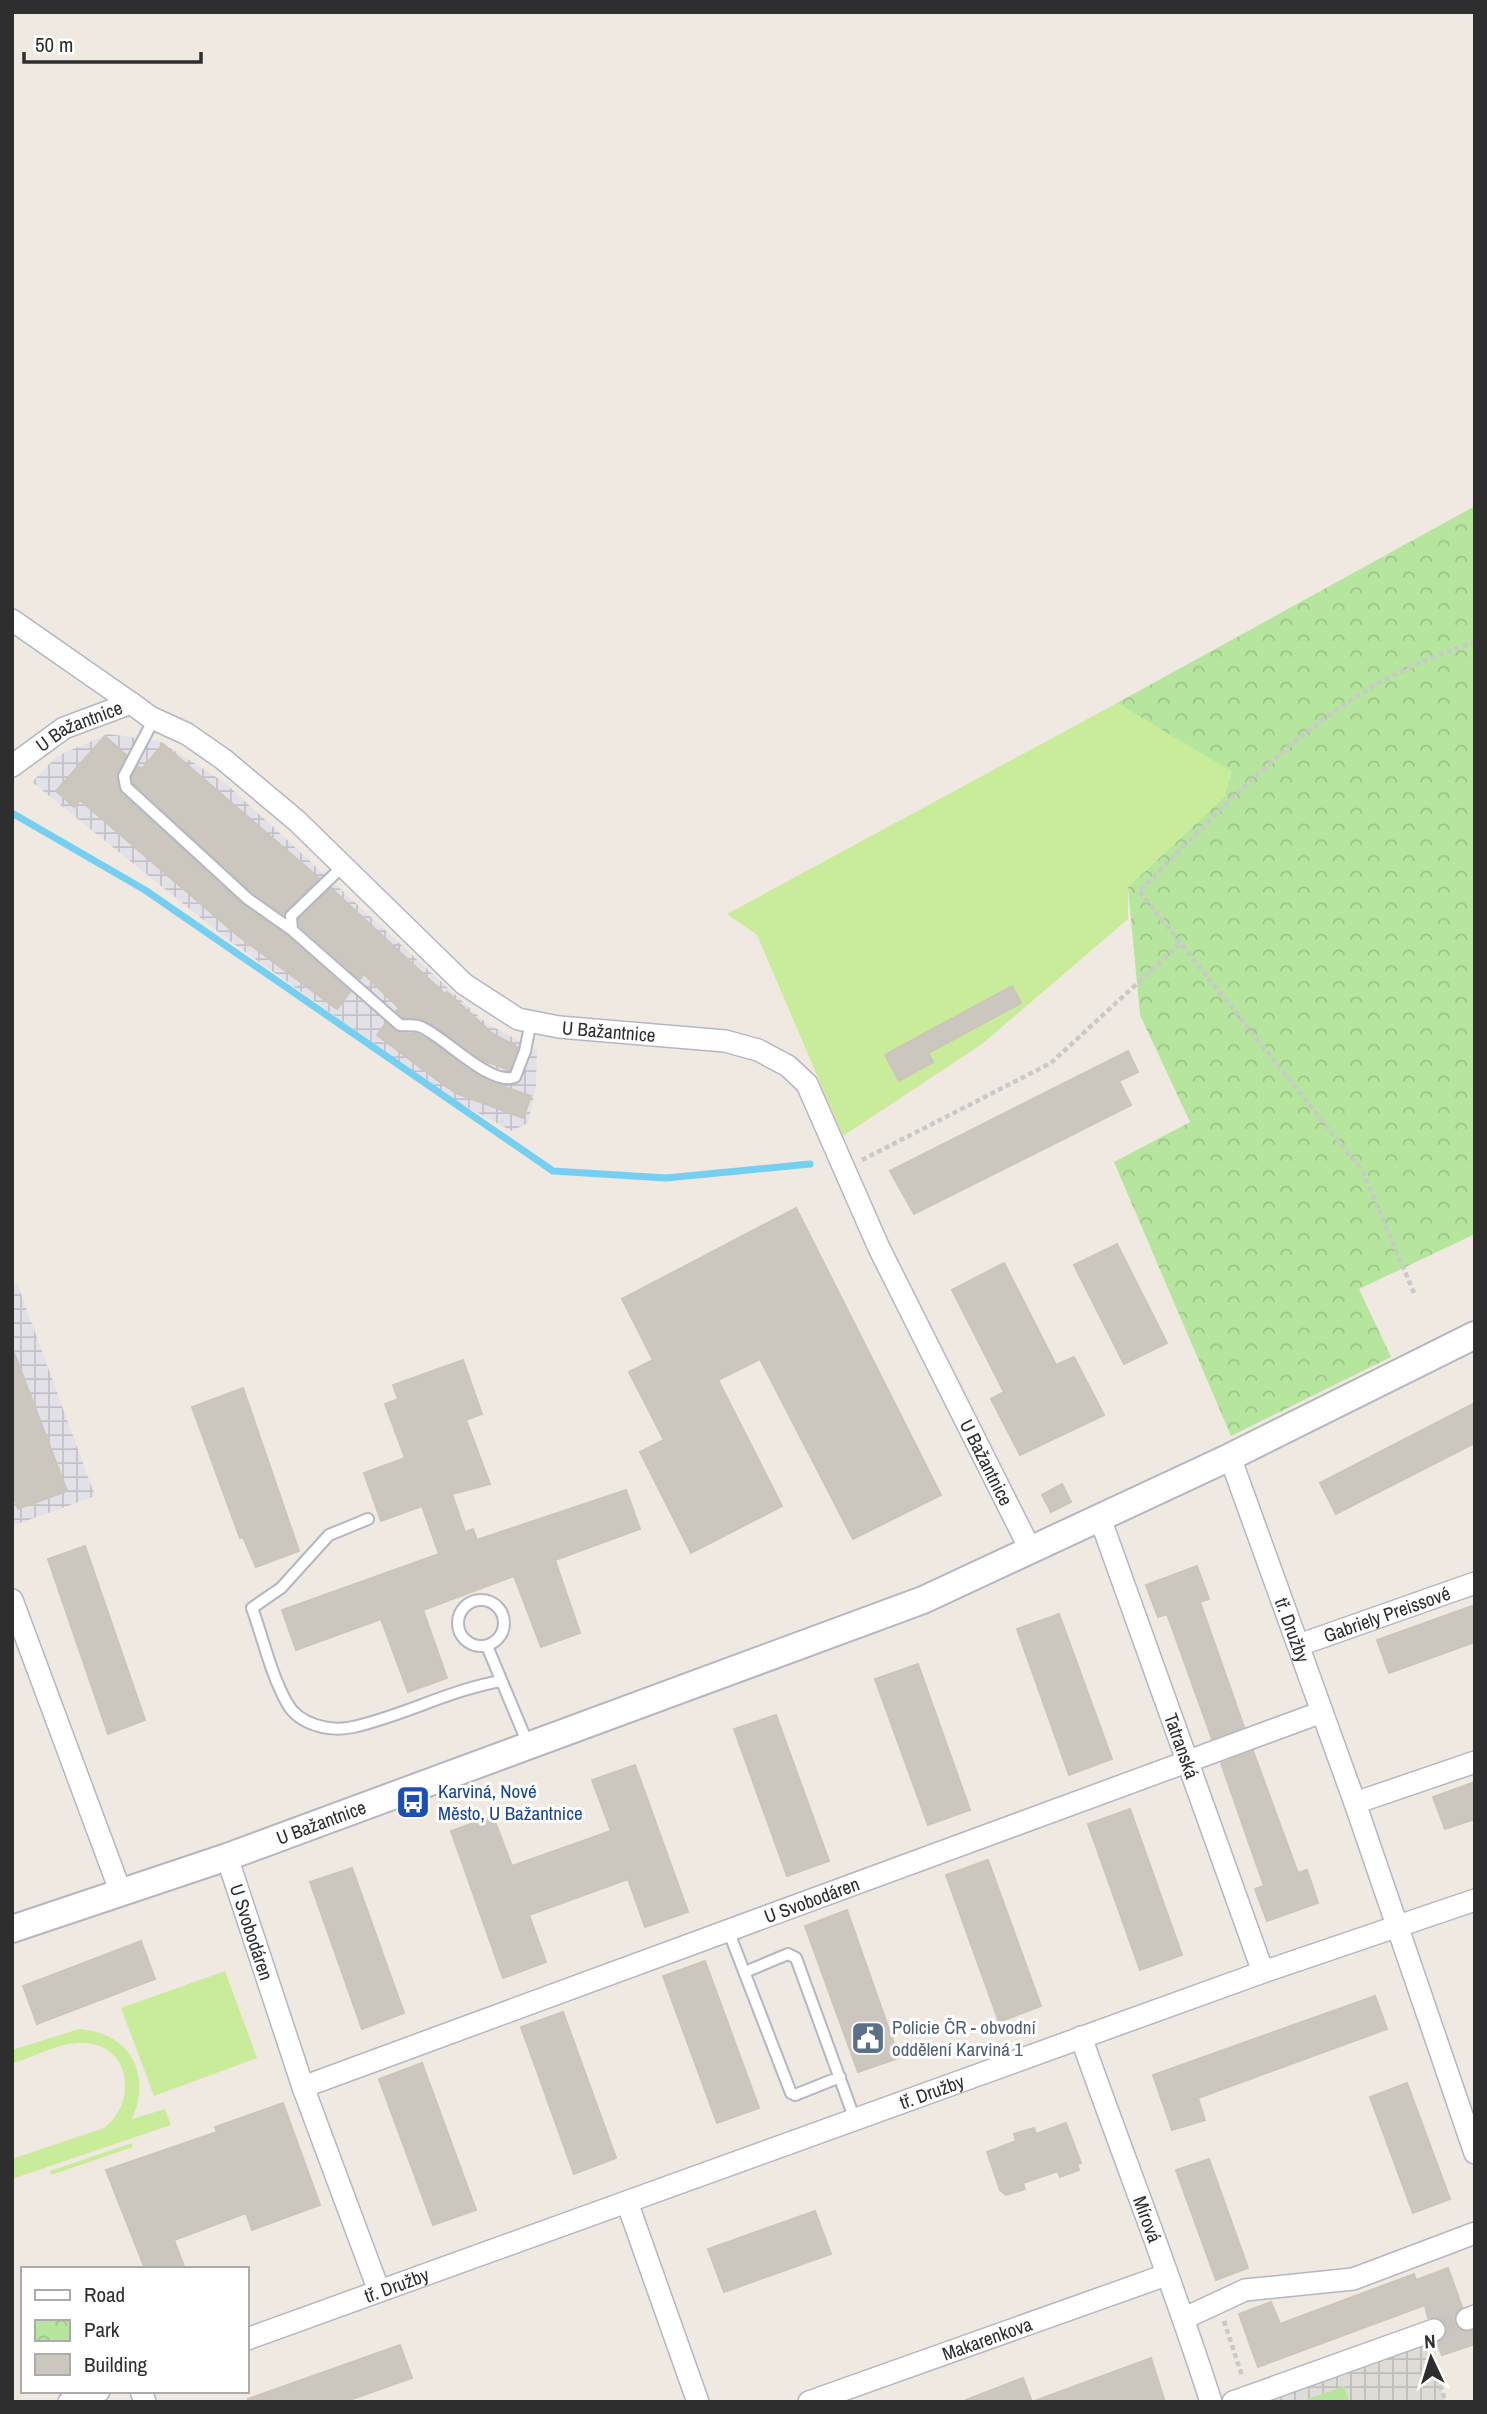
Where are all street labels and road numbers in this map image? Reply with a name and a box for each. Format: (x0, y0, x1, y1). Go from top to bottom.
street label: U Bažantnice (30, 694, 126, 758)
street label: U Bažantnice (561, 1014, 656, 1048)
street label: U Bažantnice (954, 1415, 1019, 1510)
street label: Gabriely Preissové (1320, 1580, 1454, 1648)
street label: tř. Družby (1269, 1594, 1316, 1666)
street label: Tatranská (1158, 1709, 1206, 1782)
street label: U Bažantnice (273, 1794, 369, 1851)
street label: U Svobodáren (760, 1870, 863, 1929)
street label: U Svobodáren (224, 1881, 280, 1983)
street label: tř. Družby (896, 2068, 968, 2115)
street label: Mírová (1127, 2192, 1168, 2246)
street label: tř. Družby (361, 2261, 433, 2309)
street label: Makarenkova (939, 2311, 1036, 2367)

